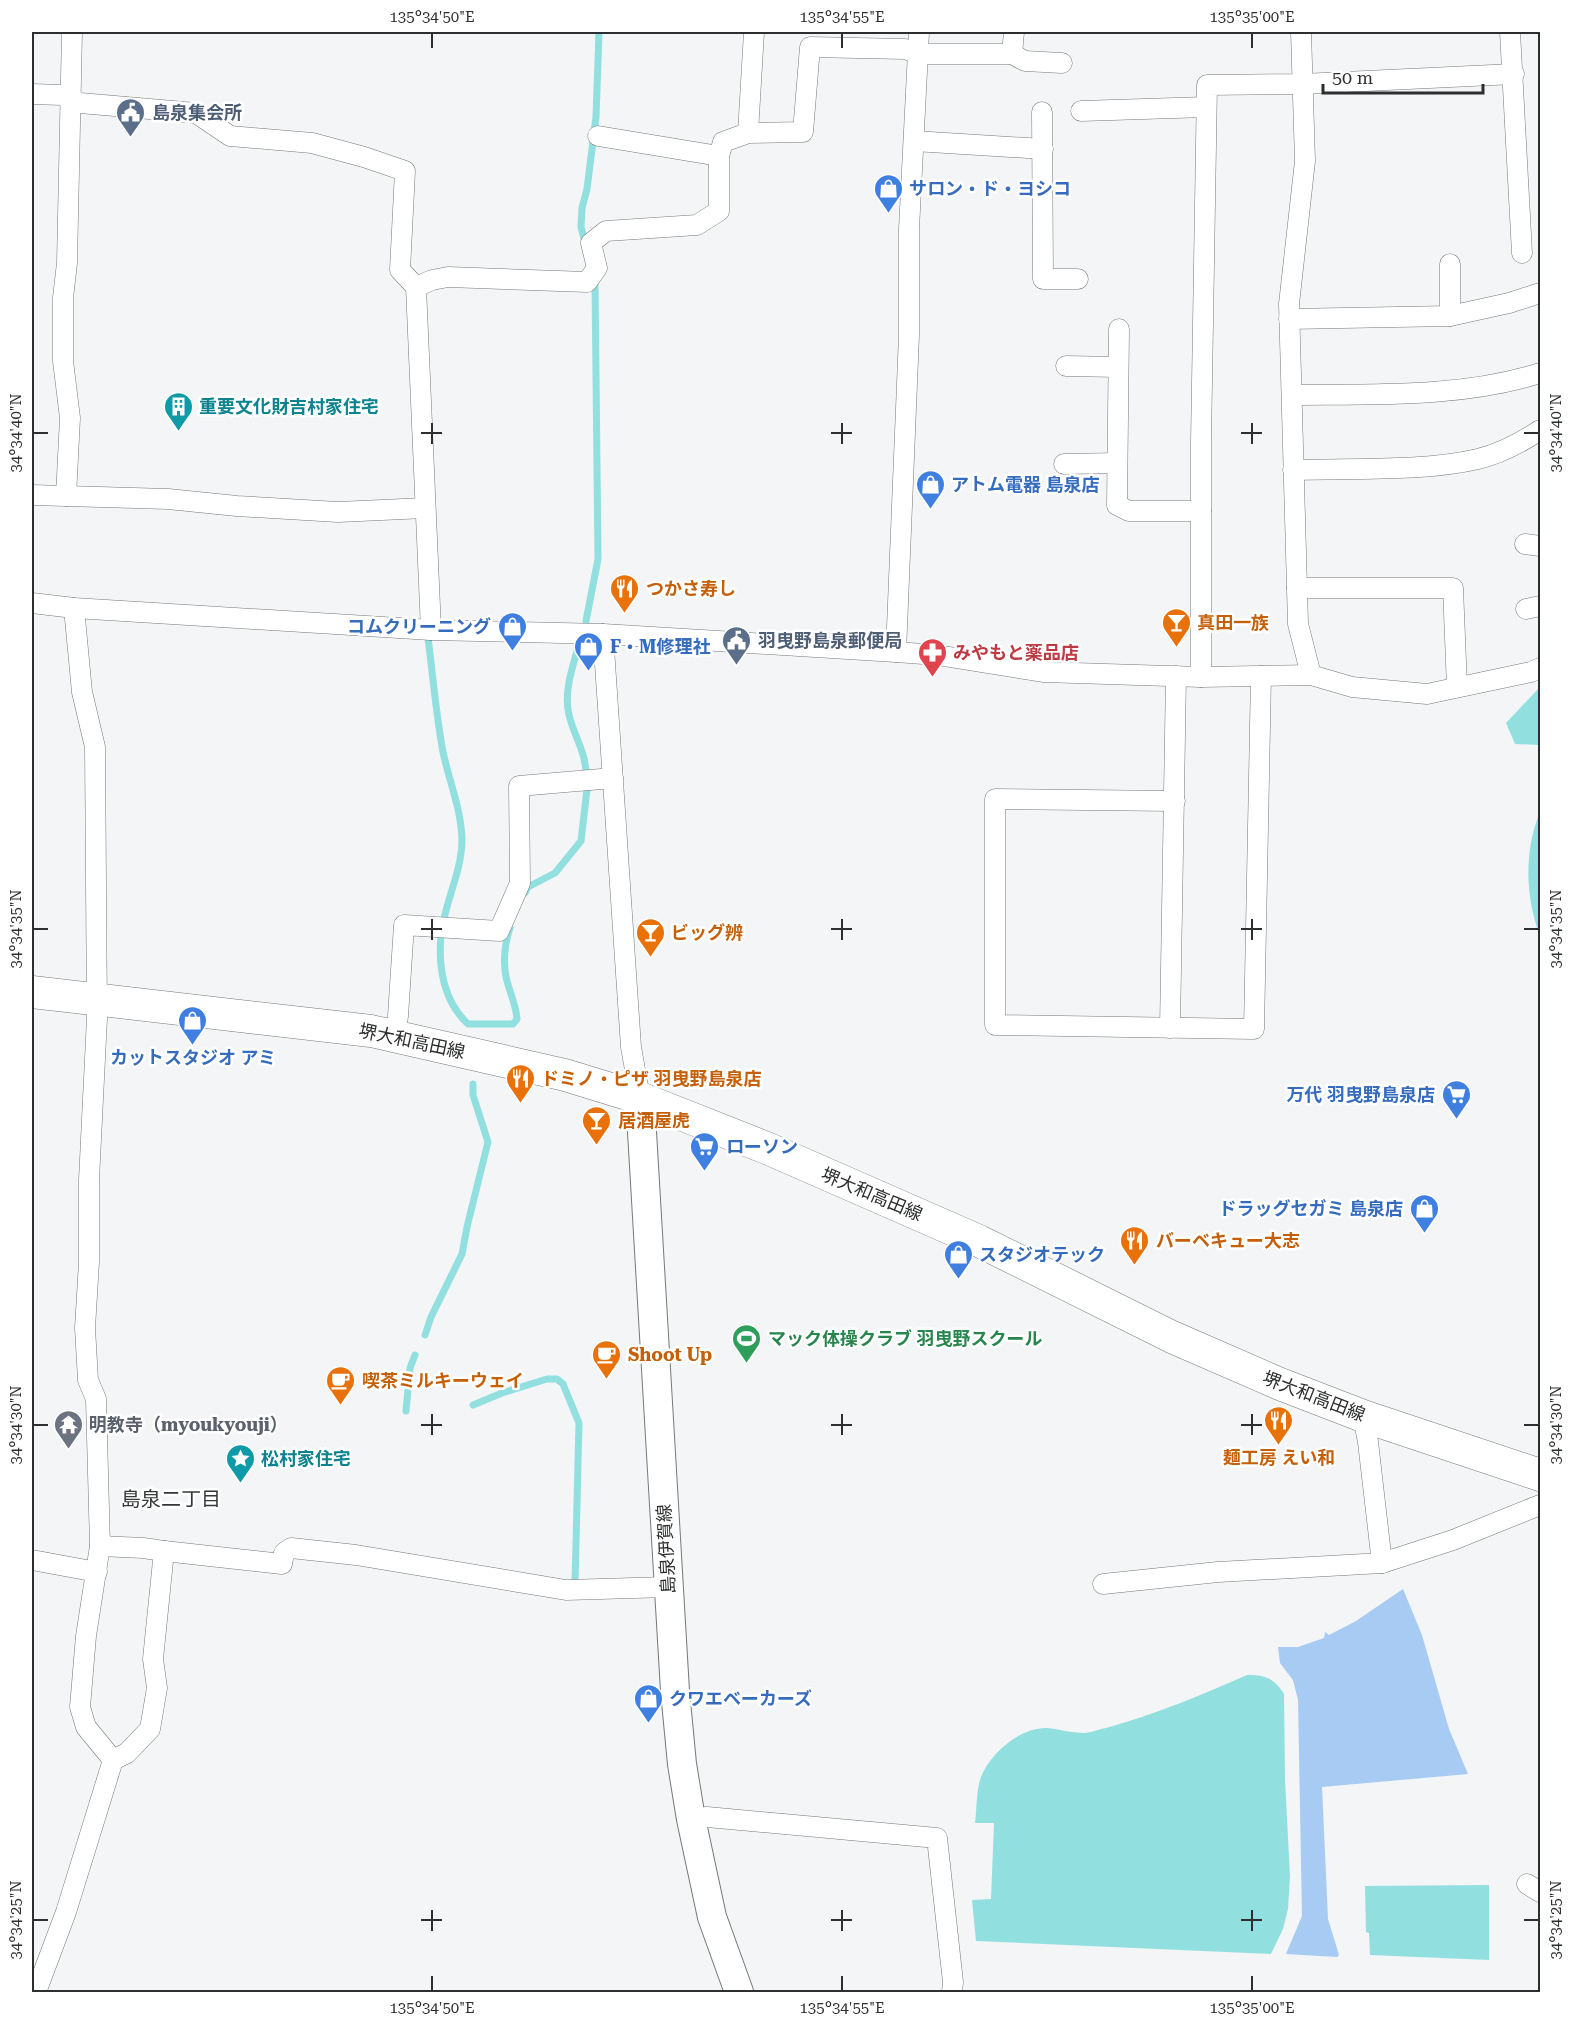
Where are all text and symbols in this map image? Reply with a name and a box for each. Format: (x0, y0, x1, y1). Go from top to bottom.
text: 135°34'50"E (389, 8, 475, 26)
text: 135°34'55"E (799, 8, 885, 26)
text: 135°35'00"E (1209, 8, 1295, 26)
scale bar (1323, 57, 1484, 95)
text: 50 m (1332, 67, 1373, 88)
public building icon: 島泉集会所 (115, 96, 147, 138)
place label: 島泉集会所 (152, 102, 242, 123)
shop icon: サロン・ド・ヨシコ (872, 172, 904, 214)
place label: サロン・ド・ヨシコ (909, 178, 1071, 199)
building icon: 重要文化財吉村家住宅 (162, 390, 194, 432)
text: 34°34'40"N (7, 393, 25, 473)
text: 34°34'40"N (1547, 393, 1565, 473)
place label: 重要文化財吉村家住宅 (199, 396, 379, 417)
shop icon: アトム電器 島泉店 (914, 468, 946, 510)
place label: アトム電器 島泉店 (951, 474, 1100, 495)
restaurant icon: つかさ寿し (609, 572, 641, 614)
place label: つかさ寿し (646, 578, 736, 599)
bar icon: 真田一族 (1160, 606, 1192, 648)
shop icon: コムクリーニング (496, 610, 528, 652)
place label: 真田一族 (1197, 612, 1269, 633)
place label: コムクリーニング (347, 616, 491, 637)
public building icon: 羽曳野島泉郵便局 (721, 624, 753, 666)
shop icon: F・M修理社 (573, 630, 605, 672)
place label: 羽曳野島泉郵便局 (758, 630, 902, 651)
place label: F・M修理社 (610, 636, 711, 657)
pharmacy icon: みやもと薬品店 (916, 636, 948, 678)
place label: みやもと薬品店 (953, 642, 1079, 663)
text: 34°34'35"N (7, 889, 25, 969)
text: 34°34'35"N (1547, 889, 1565, 969)
bar icon: ビッグ辨 (634, 916, 666, 958)
place label: ビッグ辨 (671, 922, 743, 943)
shop icon: カットスタジオ アミ (177, 1004, 209, 1046)
street label: 堺大和高田線 (357, 1020, 467, 1062)
place label: カットスタジオ アミ (110, 1047, 276, 1068)
restaurant icon: ドミノ・ピザ 羽曳野島泉店 (504, 1062, 536, 1104)
place label: ドミノ・ピザ 羽曳野島泉店 (541, 1068, 762, 1089)
supermarket icon: 万代 羽曳野島泉店 (1440, 1078, 1472, 1120)
place label: 万代 羽曳野島泉店 (1286, 1084, 1435, 1105)
bar icon: 居酒屋虎 (581, 1104, 613, 1146)
place label: 居酒屋虎 (618, 1110, 690, 1131)
supermarket icon: ローソン (689, 1130, 721, 1172)
place label: ローソン (726, 1136, 798, 1157)
street label: 堺大和高田線 (818, 1163, 926, 1225)
shop icon: ドラッグセガミ 島泉店 (1408, 1192, 1440, 1234)
place label: ドラッグセガミ 島泉店 (1218, 1198, 1403, 1219)
restaurant icon: バーベキュー大志 (1119, 1224, 1151, 1266)
place label: バーベキュー大志 (1156, 1230, 1300, 1251)
shop icon: スタジオテック (942, 1238, 974, 1280)
place label: スタジオテック (979, 1244, 1105, 1265)
sports icon: マック体操クラブ 羽曳野スクール (731, 1322, 763, 1364)
place label: マック体操クラブ 羽曳野スクール (768, 1328, 1043, 1349)
cafe icon: Shoot Up (591, 1338, 623, 1380)
place label: Shoot Up (628, 1344, 712, 1365)
cafe icon: 喫茶ミルキーウェイ (325, 1364, 357, 1406)
street label: 堺大和高田線 (1260, 1367, 1368, 1425)
place label: 喫茶ミルキーウェイ (362, 1370, 524, 1391)
text: 34°34'30"N (7, 1385, 25, 1465)
text: 34°34'30"N (1547, 1385, 1565, 1465)
restaurant icon: 麺工房 えい和 (1263, 1404, 1295, 1446)
temple icon: 明教寺（myoukyouji） (52, 1408, 84, 1450)
place label: 明教寺（myoukyouji） (89, 1414, 288, 1435)
place icon: 松村家住宅 (224, 1442, 256, 1484)
place label: 麺工房 えい和 (1223, 1447, 1335, 1468)
place label: 松村家住宅 (261, 1448, 351, 1469)
district label: 島泉二丁目 (121, 1487, 221, 1511)
street label: 島泉伊賀線 (653, 1504, 679, 1594)
shop icon: クワエベーカーズ (632, 1682, 664, 1724)
place label: クワエベーカーズ (669, 1688, 812, 1709)
text: 34°34'25"N (7, 1880, 25, 1960)
text: 34°34'25"N (1547, 1880, 1565, 1960)
text: 135°34'50"E (389, 1999, 475, 2017)
text: 135°34'55"E (799, 1999, 885, 2017)
text: 135°35'00"E (1209, 1999, 1295, 2017)

